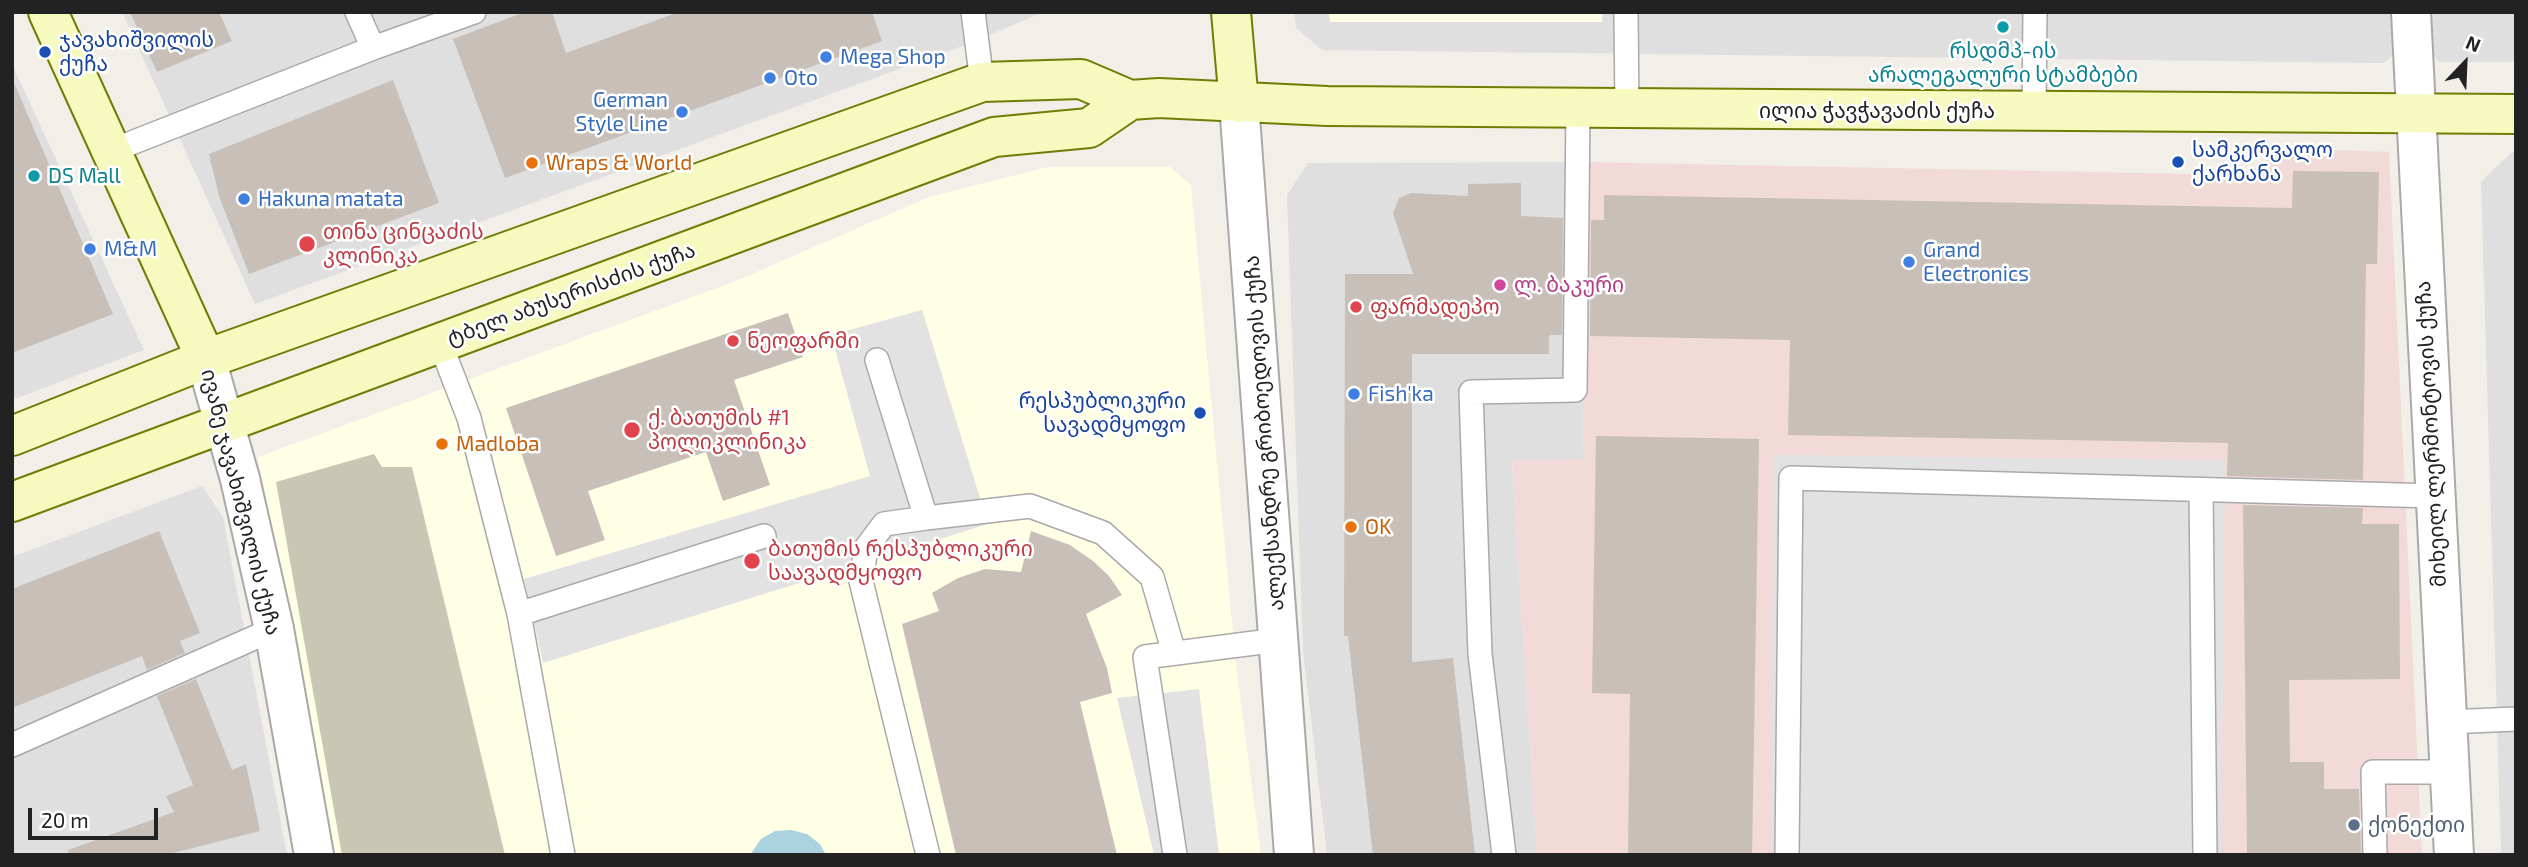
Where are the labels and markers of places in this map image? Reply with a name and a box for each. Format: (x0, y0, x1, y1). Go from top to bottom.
marker: რსდმპ-ის არალეგალური სტამბები (1995, 19, 2011, 35)
place label: ჯავახიშვილის ქუჩა (59, 27, 214, 77)
place label: რსდმპ-ის არალეგალური სტამბები (1868, 38, 2138, 88)
marker: ჯავახიშვილის ქუჩა (37, 44, 53, 60)
place label: Mega Shop (840, 44, 946, 70)
marker: Mega Shop (818, 49, 834, 65)
place label: Oto (784, 65, 818, 91)
marker: Oto (762, 70, 778, 86)
place label: German Style Line (576, 87, 668, 137)
marker: German Style Line (674, 104, 690, 120)
place label: სამკერვალო ქარხანა (2192, 137, 2333, 187)
place label: Wraps & World (546, 150, 692, 176)
marker: სამკერვალო ქარხანა (2170, 154, 2186, 170)
marker: Wraps & World (524, 155, 540, 171)
place label: DS Mall (48, 163, 121, 189)
marker: DS Mall (26, 168, 42, 184)
place label: Hakuna matata (258, 186, 404, 212)
marker: Hakuna matata (236, 191, 252, 207)
place label: თინა ცინცაძის კლინიკა (323, 219, 484, 269)
marker: თინა ცინცაძის კლინიკა (297, 234, 317, 254)
place label: M&M (104, 236, 157, 262)
place label: Grand Electronics (1923, 237, 2029, 287)
marker: M&M (82, 241, 98, 257)
marker: Grand Electronics (1901, 254, 1917, 270)
place label: ლ. ბაკური (1514, 272, 1624, 298)
marker: ლ. ბაკური (1492, 277, 1508, 293)
place label: ფარმადეპო (1370, 294, 1500, 320)
marker: ფარმადეპო (1348, 299, 1364, 315)
place label: ნეოფარმი (747, 328, 859, 354)
marker: ნეოფარმი (725, 333, 741, 349)
place label: Fish'ka (1368, 381, 1434, 407)
marker: Fish'ka (1346, 386, 1362, 402)
place label: რესპუბლიკური სავადმყოფო (1019, 388, 1186, 438)
place label: ქ. ბათუმის #1 პოლიკლინიკა (648, 405, 807, 455)
marker: რესპუბლიკური სავადმყოფო (1192, 405, 1208, 421)
marker: ქ. ბათუმის #1 პოლიკლინიკა (622, 420, 642, 440)
place label: Madloba (456, 431, 540, 457)
marker: Madloba (434, 436, 450, 452)
place label: OK (1365, 514, 1391, 540)
marker: OK (1343, 519, 1359, 535)
place label: ბათუმის რესპუბლიკური საავადმყოფო (768, 536, 1033, 586)
marker: ბათუმის რესპუბლიკური საავადმყოფო (742, 551, 762, 571)
place label: ქონექთი (2368, 812, 2465, 838)
marker: ქონექთი (2346, 817, 2362, 833)

